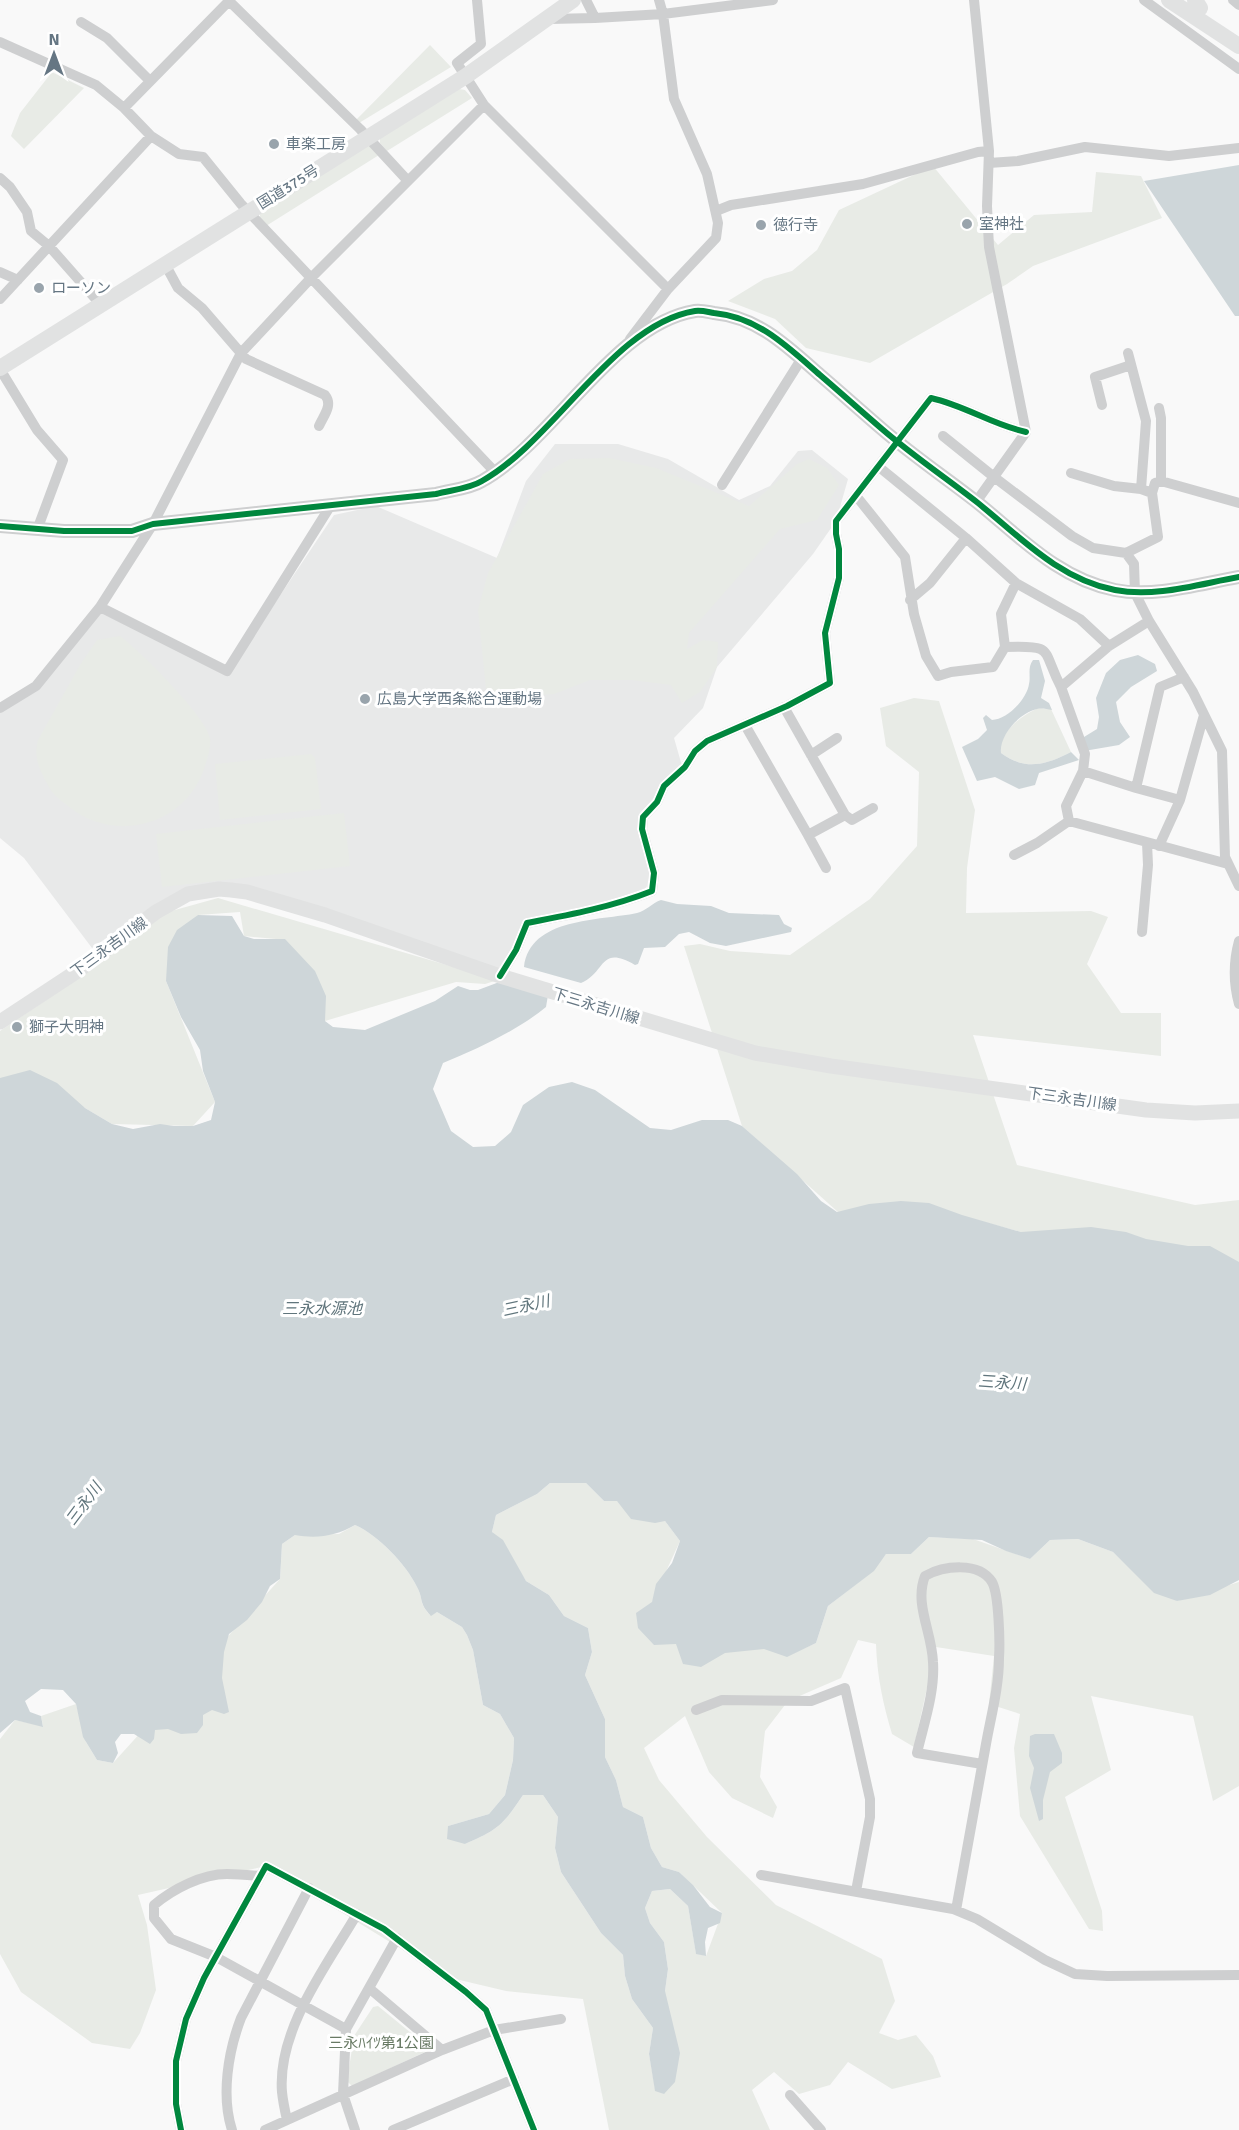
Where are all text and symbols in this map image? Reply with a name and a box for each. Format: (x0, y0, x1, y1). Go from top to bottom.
north arrow (24, 24, 84, 84)
text: N (48, 30, 60, 50)
place label: 車楽工房 (286, 135, 346, 153)
marker: 車楽工房 (267, 137, 281, 151)
street label: 国道375号 (254, 161, 322, 213)
place label: 室神社 (979, 215, 1024, 233)
place label: 徳行寺 (773, 216, 818, 234)
marker: 室神社 (960, 217, 974, 231)
marker: 徳行寺 (754, 218, 768, 232)
place label: ローソン (51, 279, 111, 297)
marker: ローソン (32, 281, 46, 295)
place label: 広島大学西条総合運動場 (377, 690, 542, 708)
marker: 広島大学西条総合運動場 (358, 692, 372, 706)
street label: 下三永吉川線 (67, 913, 151, 981)
street label: 下三永吉川線 (550, 984, 642, 1028)
place label: 獅子大明神 (29, 1018, 104, 1036)
marker: 獅子大明神 (10, 1020, 24, 1034)
street label: 下三永吉川線 (1026, 1084, 1118, 1114)
water label: 三永川 (500, 1291, 554, 1321)
water label: 三永水源池 (282, 1299, 364, 1319)
water label: 三永川 (977, 1371, 1029, 1395)
water label: 三永川 (62, 1477, 108, 1529)
park label: 三永ﾊｲﾂ第1公園 (328, 2034, 434, 2052)

